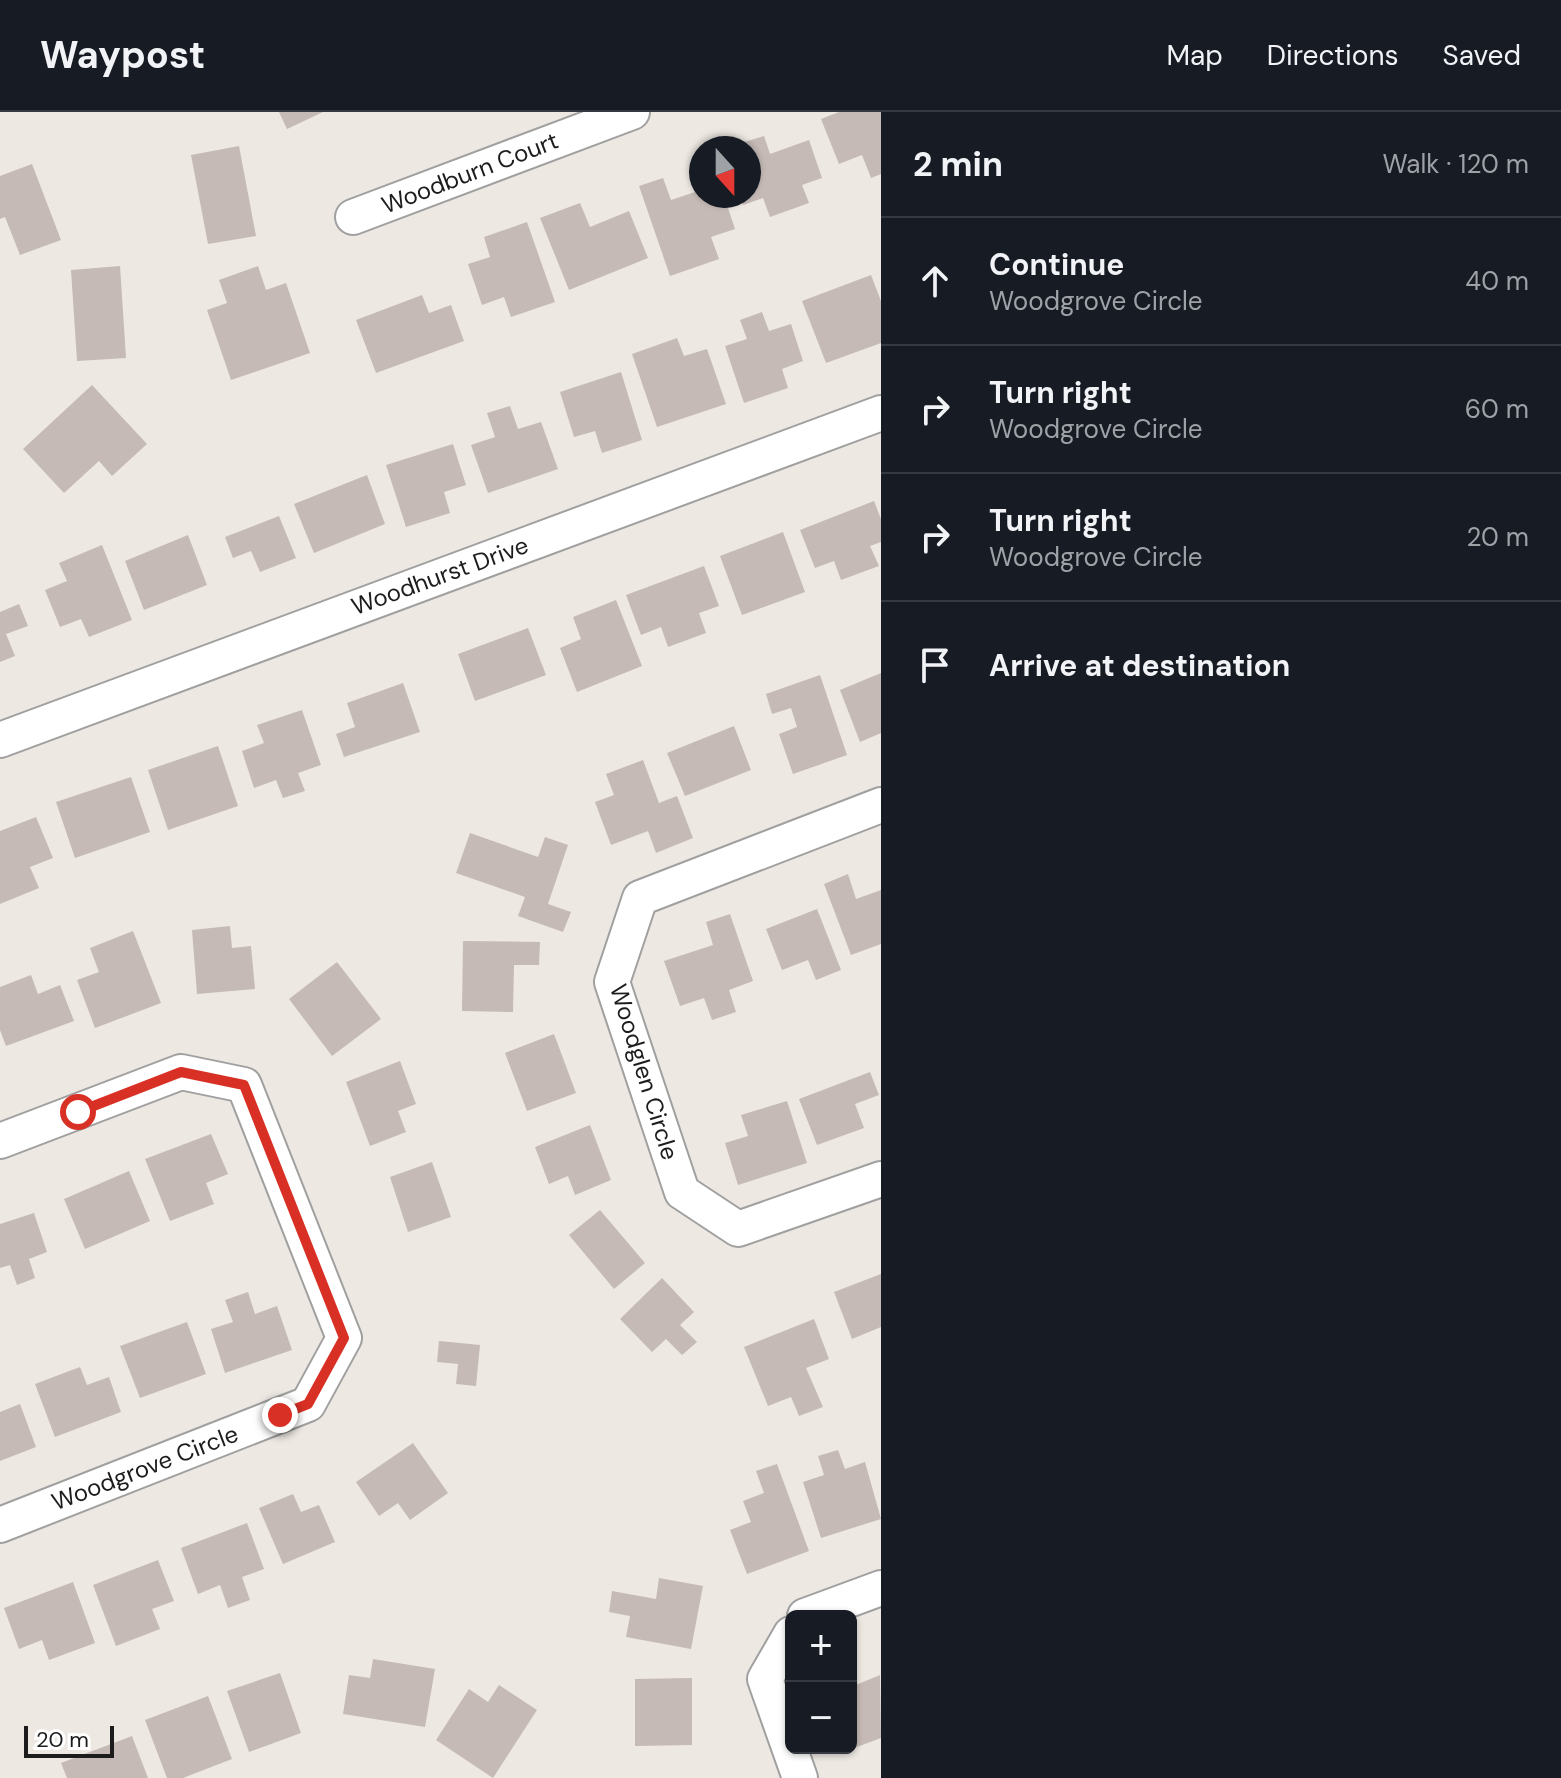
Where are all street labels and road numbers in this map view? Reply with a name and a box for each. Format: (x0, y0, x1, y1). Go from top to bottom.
street label: Woodburn Court (377, 125, 563, 220)
street label: Woodhurst Drive (347, 529, 533, 622)
street label: Woodglen Circle (603, 980, 686, 1163)
street label: Woodgrove Circle (47, 1418, 242, 1517)

